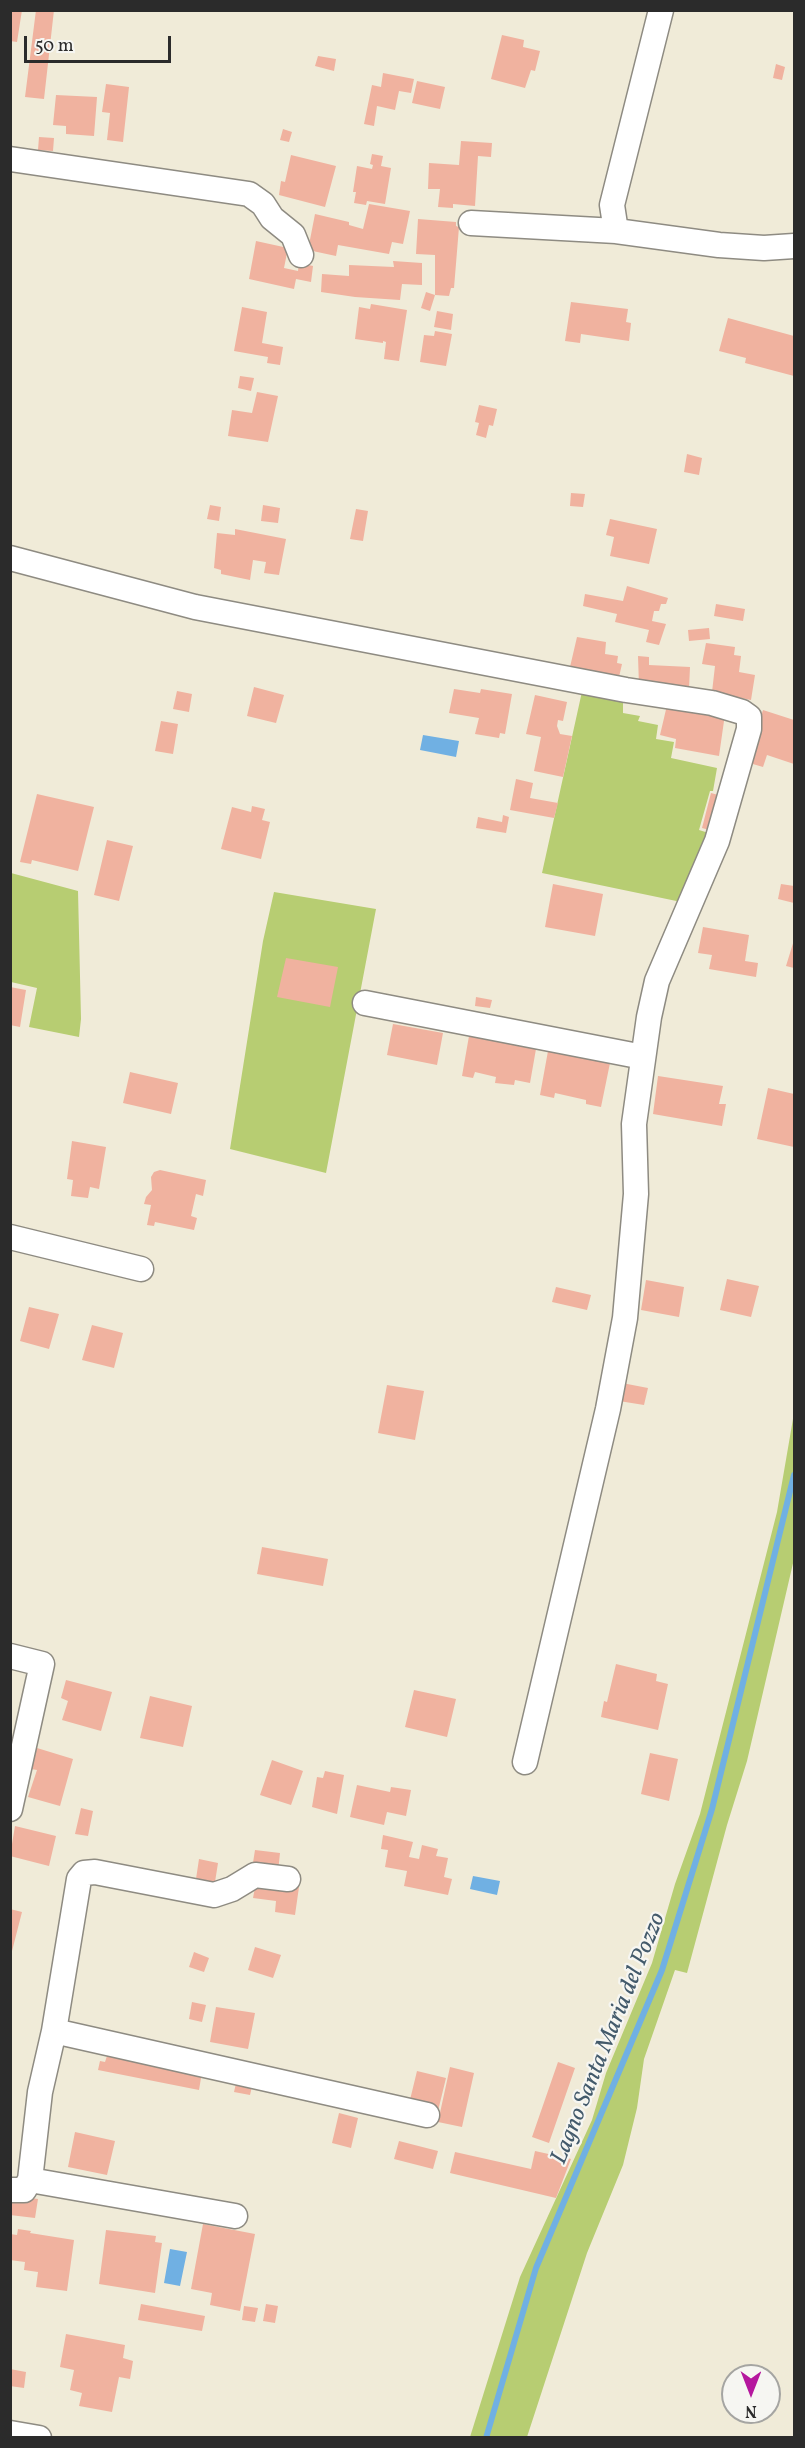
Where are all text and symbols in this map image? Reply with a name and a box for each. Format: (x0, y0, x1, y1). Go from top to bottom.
scale bar (27, 24, 174, 62)
text: 50 m (35, 34, 74, 59)
water label: Lagno Santa Maria del Pozzo (546, 1909, 674, 2169)
north arrow (721, 2364, 781, 2424)
text: N (745, 2399, 757, 2421)

